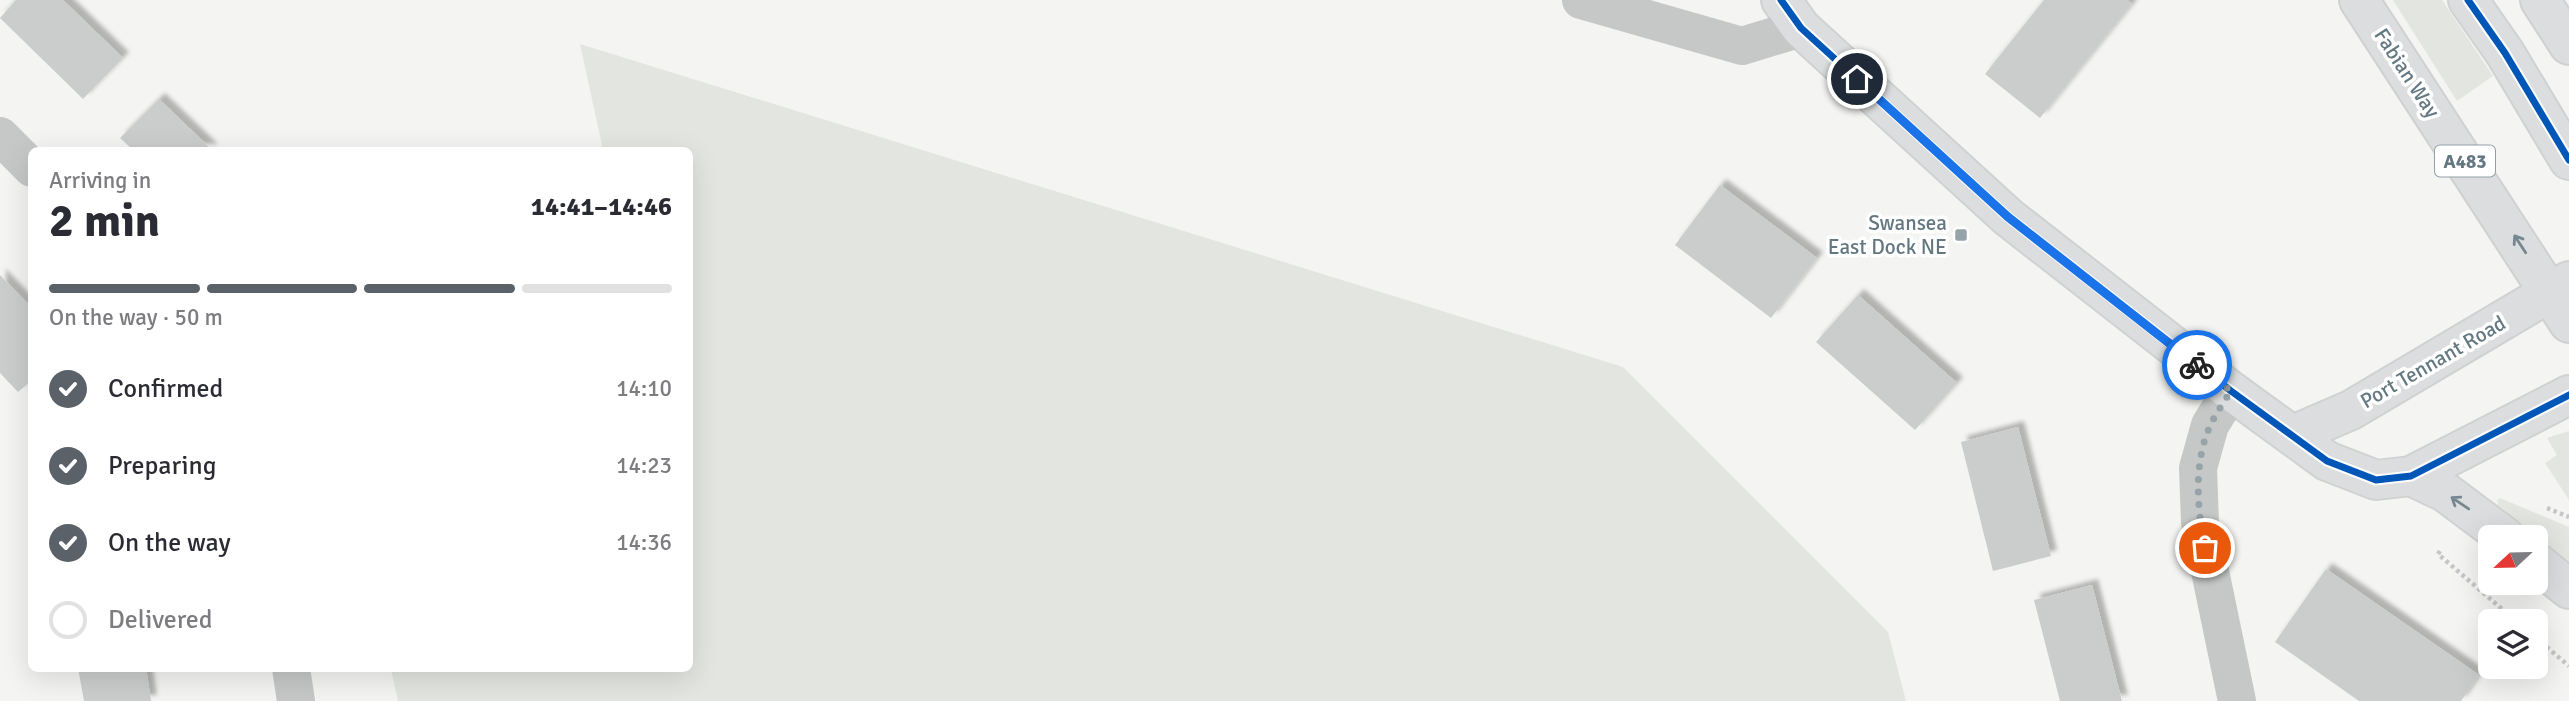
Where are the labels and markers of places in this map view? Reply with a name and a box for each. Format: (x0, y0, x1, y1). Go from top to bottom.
pin (1827, 49, 1887, 109)
place label: Swansea East Dock NE (1828, 210, 1947, 260)
marker: Swansea East Dock NE (1953, 227, 1969, 243)
pin (2175, 518, 2235, 578)

